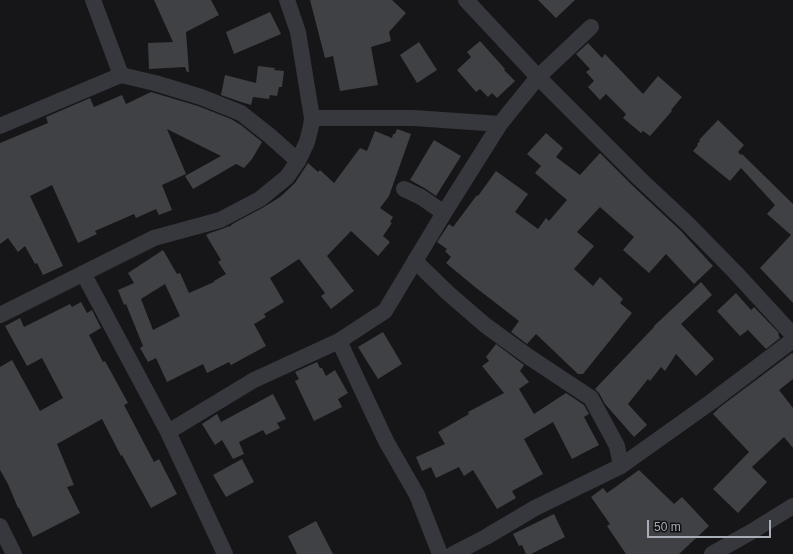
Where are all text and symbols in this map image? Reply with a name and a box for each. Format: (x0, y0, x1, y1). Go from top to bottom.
scale bar (649, 512, 773, 538)
text: 50 m (654, 520, 681, 534)

